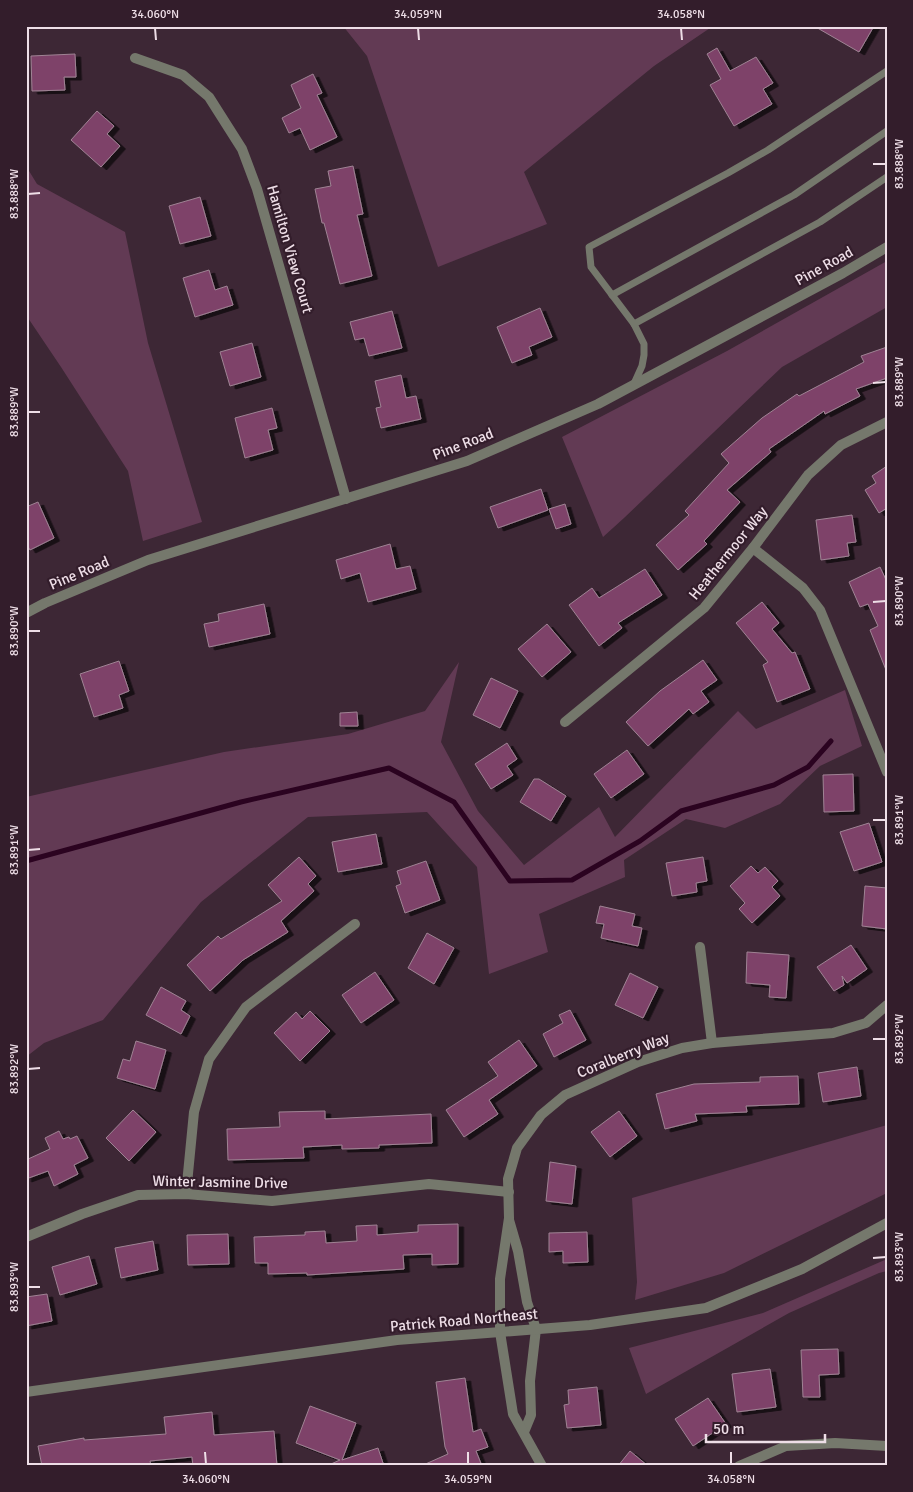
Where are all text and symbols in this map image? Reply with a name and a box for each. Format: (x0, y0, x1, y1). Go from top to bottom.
text: 34.060°N (131, 7, 179, 22)
text: 34.059°N (394, 7, 442, 22)
text: 34.058°N (657, 7, 705, 22)
text: 83.888°W (892, 139, 907, 189)
text: 83.888°W (7, 169, 22, 219)
street label: Hamilton View Court (263, 183, 317, 315)
street label: Pine Road (792, 243, 856, 289)
text: 83.889°W (892, 357, 907, 407)
text: 83.889°W (7, 387, 22, 437)
street label: Pine Road (430, 424, 496, 464)
street label: Heathermoor Way (685, 503, 771, 603)
street label: Pine Road (46, 552, 112, 594)
text: 83.890°W (892, 576, 907, 626)
text: 83.890°W (7, 606, 22, 656)
text: 83.891°W (892, 795, 907, 845)
text: 83.891°W (7, 825, 22, 875)
text: 83.892°W (892, 1014, 907, 1064)
street label: Coralberry Way (574, 1028, 672, 1082)
text: 83.892°W (7, 1044, 22, 1094)
street label: Winter Jasmine Drive (152, 1172, 288, 1192)
text: 83.893°W (892, 1232, 907, 1282)
text: 83.893°W (7, 1262, 22, 1312)
street label: Patrick Road Northeast (389, 1305, 539, 1335)
scale bar (706, 1412, 824, 1444)
text: 50 m (713, 1420, 744, 1438)
text: 34.060°N (182, 1472, 230, 1487)
text: 34.059°N (444, 1472, 492, 1487)
text: 34.058°N (707, 1472, 755, 1487)

